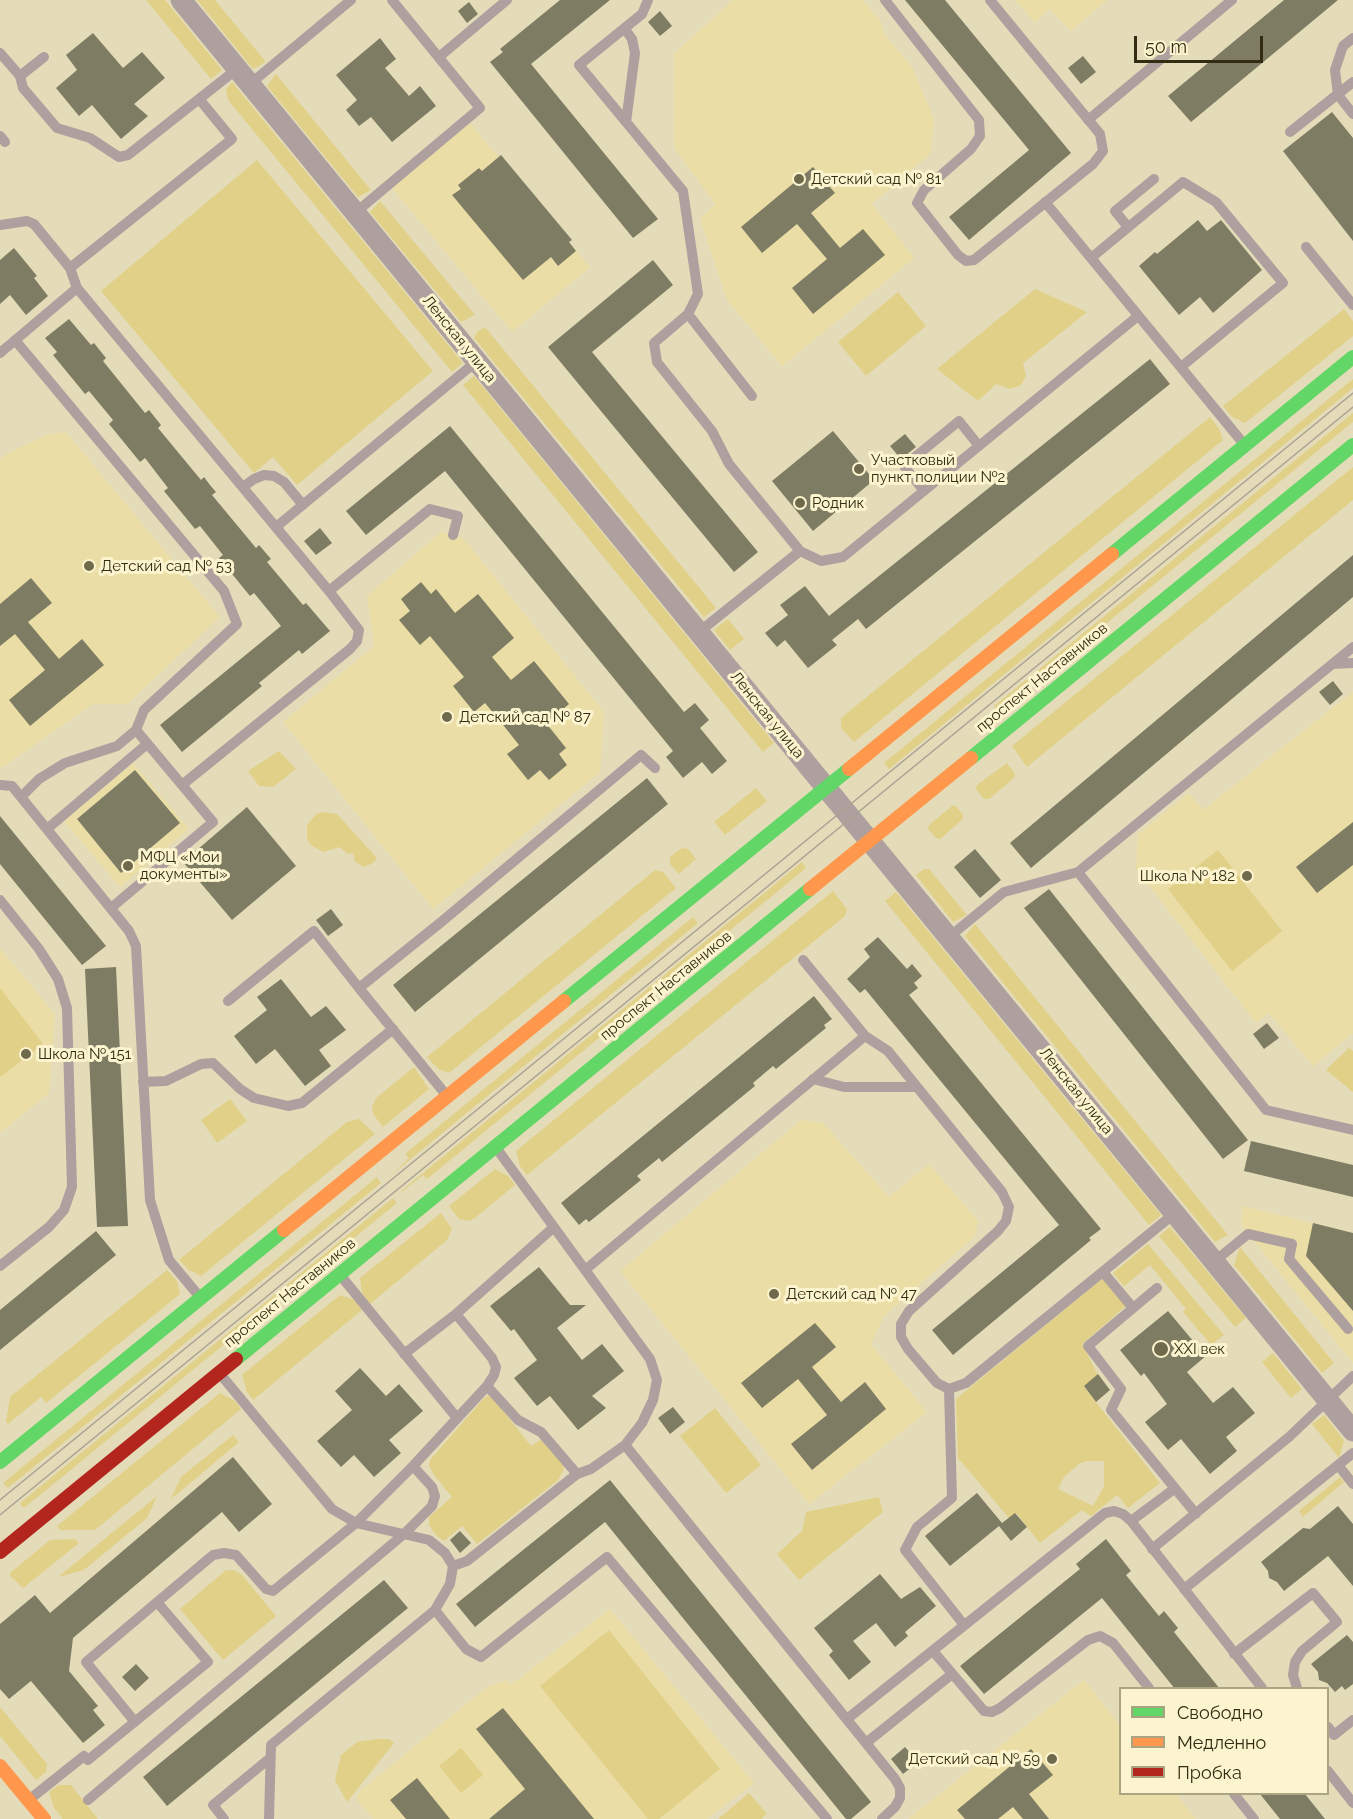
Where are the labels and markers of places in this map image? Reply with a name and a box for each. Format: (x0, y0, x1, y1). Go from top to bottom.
place label: Детский сад № 81 (811, 170, 941, 188)
marker: Детский сад № 81 (792, 172, 806, 186)
place label: Участковый пункт полиции №2 (871, 451, 1005, 486)
marker: Участковый пункт полиции №2 (852, 462, 866, 476)
place label: Родник (812, 494, 864, 512)
marker: Родник (793, 496, 807, 510)
place label: Детский сад № 53 (101, 557, 232, 575)
marker: Детский сад № 53 (82, 559, 96, 573)
place label: Детский сад № 87 (459, 708, 591, 726)
marker: Детский сад № 87 (440, 710, 454, 724)
place label: МФЦ «Мои документы» (140, 848, 228, 883)
marker: МФЦ «Мои документы» (121, 859, 135, 873)
place label: Школа № 182 (1140, 867, 1235, 885)
marker: Школа № 182 (1240, 869, 1254, 883)
place label: Школа № 151 (38, 1045, 131, 1063)
marker: Школа № 151 (19, 1047, 33, 1061)
place label: Детский сад № 47 (786, 1285, 917, 1303)
marker: Детский сад № 47 (767, 1287, 781, 1301)
marker: XXI век (1152, 1340, 1170, 1358)
place label: XXI век (1174, 1340, 1225, 1358)
place label: Детский сад № 59 (908, 1750, 1040, 1768)
marker: Детский сад № 59 (1045, 1752, 1059, 1766)

